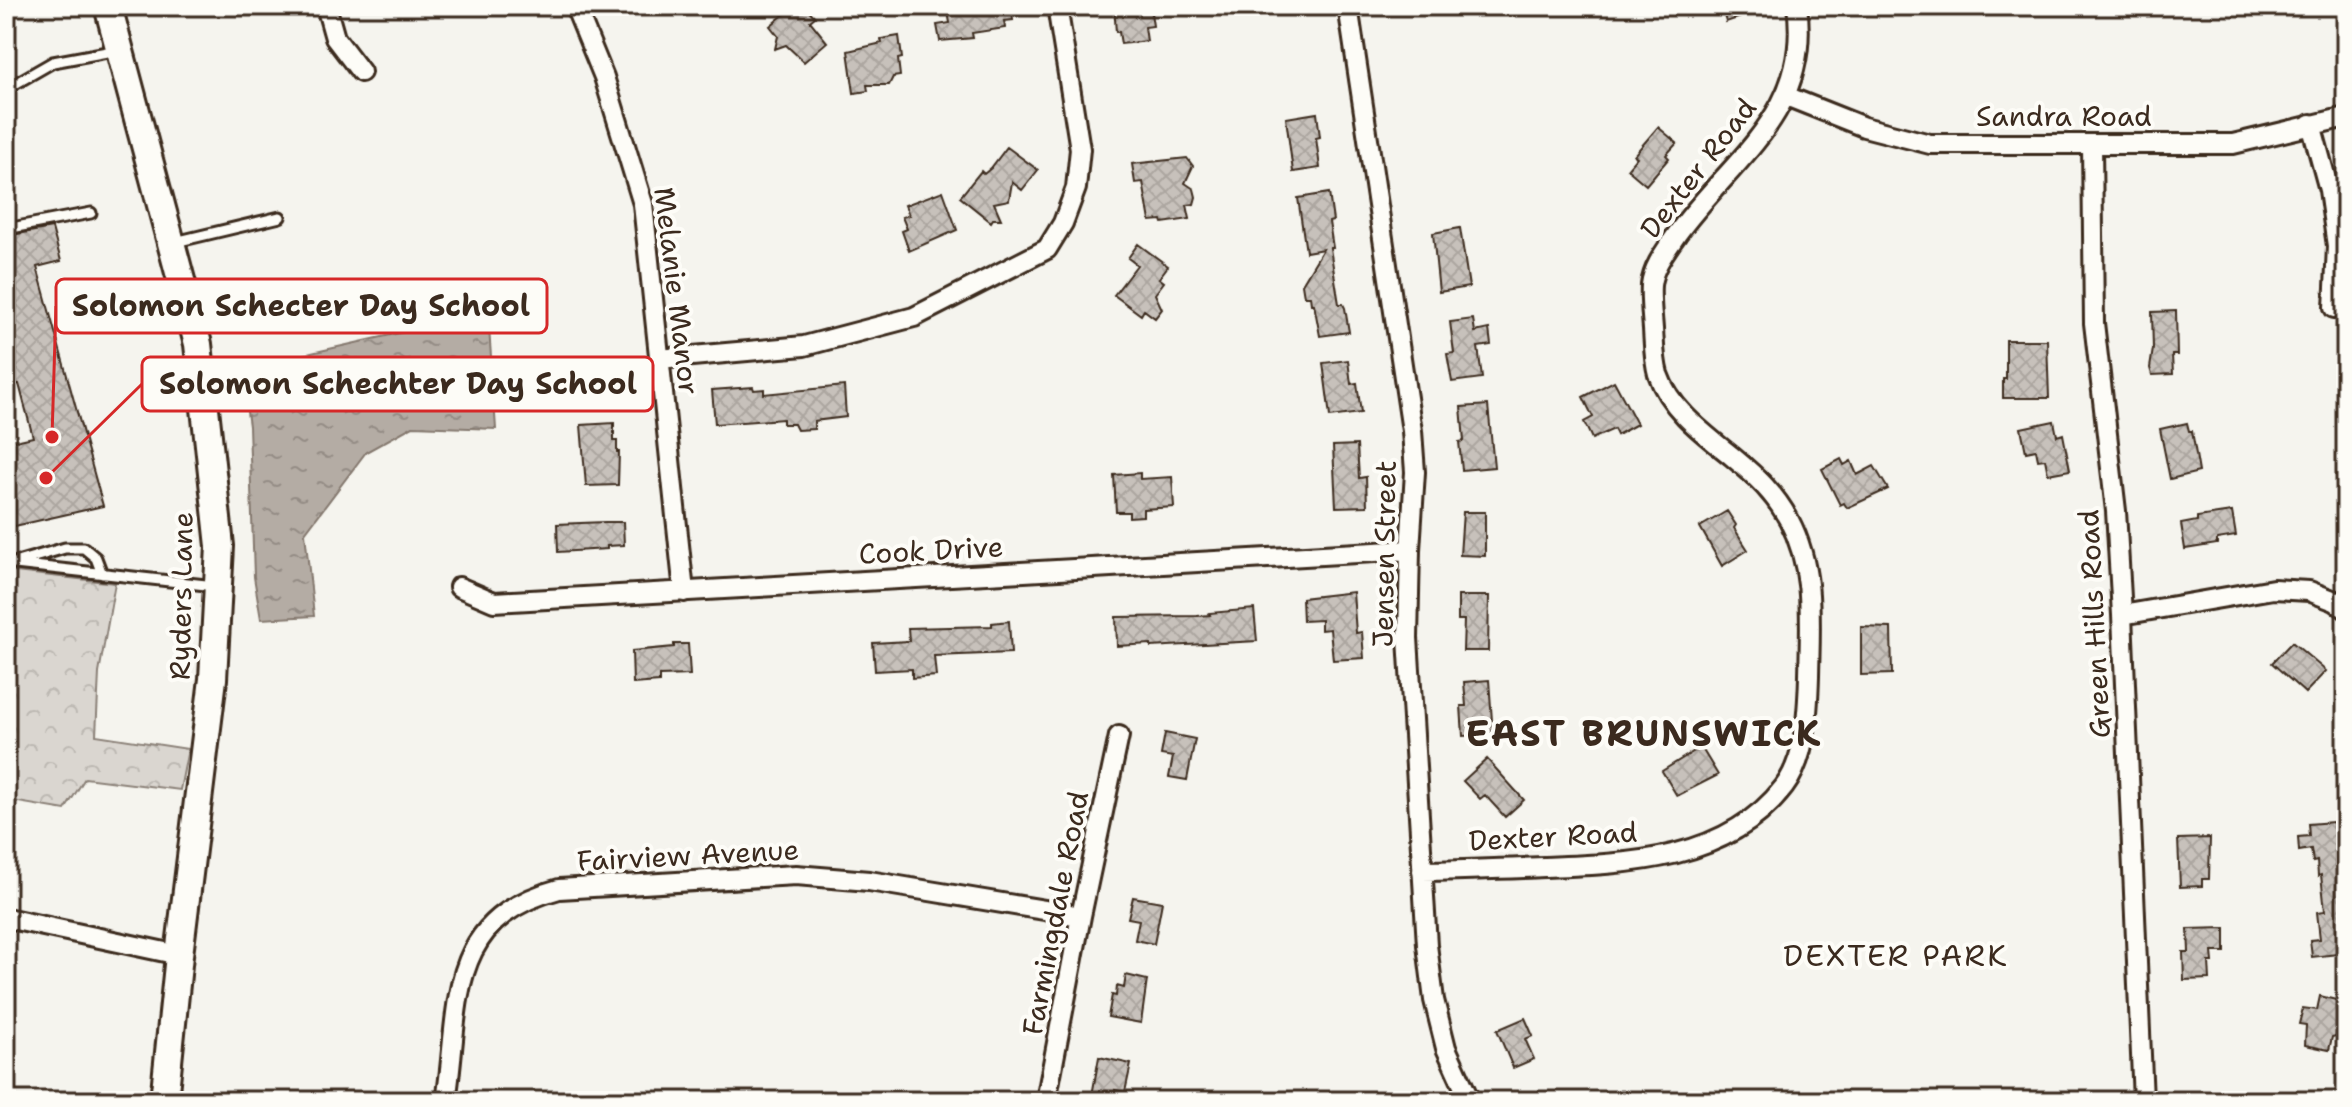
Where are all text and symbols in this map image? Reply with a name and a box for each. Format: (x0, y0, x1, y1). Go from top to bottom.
street label: Dexter Road (1631, 90, 1765, 246)
street label: Sandra Road (1976, 97, 2152, 135)
street label: Melanie Manor (645, 185, 709, 397)
callout: Solomon Schecter Day School (56, 279, 547, 333)
text: Solomon Schecter Day School (72, 285, 530, 326)
callout: Solomon Schechter Day School (142, 357, 653, 411)
text: Solomon Schechter Day School (159, 363, 637, 404)
street label: Jensen Street (1363, 460, 1405, 648)
street label: Green Hills Road (2069, 509, 2119, 739)
street label: Ryders Lane (161, 511, 201, 681)
street label: Cook Drive (858, 527, 1004, 573)
district label: EAST BRUNSWICK (1466, 709, 1822, 758)
street label: Farmingdale Road (1013, 788, 1097, 1038)
street label: Dexter Road (1468, 813, 1638, 859)
street label: Fairview Avenue (576, 830, 800, 880)
district label: DEXTER PARK (1783, 935, 2009, 976)

